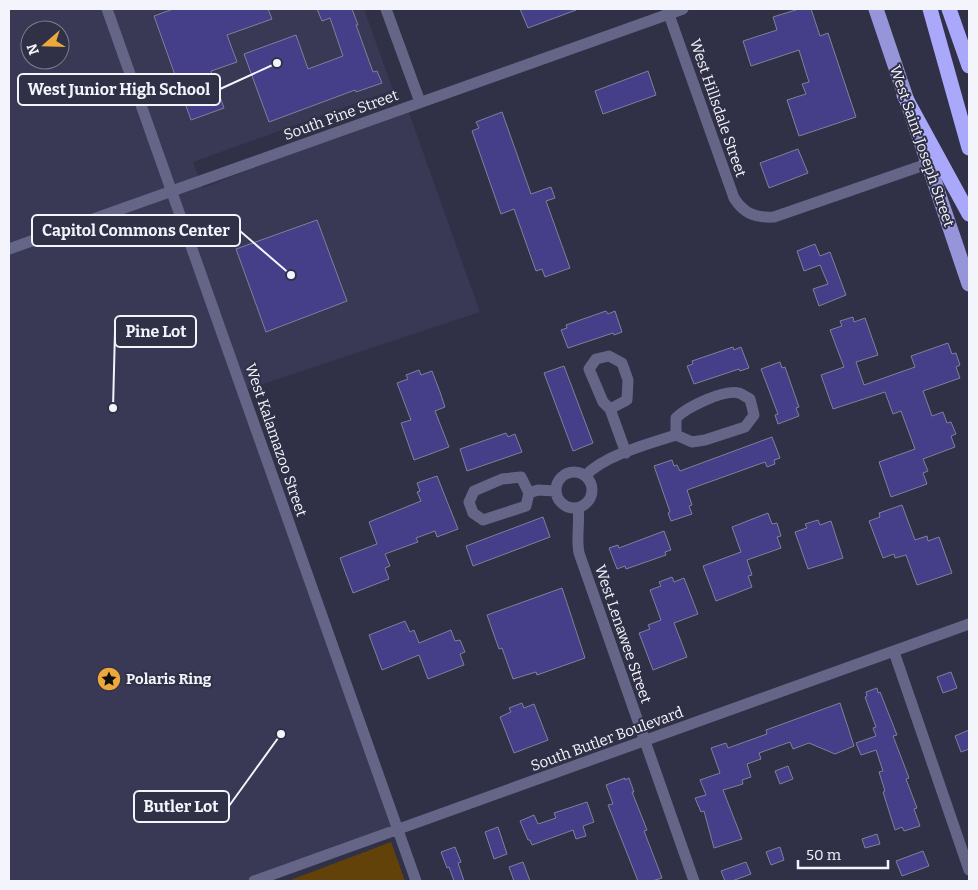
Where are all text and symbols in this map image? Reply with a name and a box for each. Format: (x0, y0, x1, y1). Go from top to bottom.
north arrow (20, 20, 70, 70)
street label: West Hillsdale Street (686, 36, 750, 180)
text: N (23, 41, 43, 57)
street label: West Saint Joseph Street (886, 63, 958, 230)
callout: West Junior High School (18, 74, 220, 105)
text: West Junior High School (28, 80, 210, 99)
street label: South Pine Street (281, 86, 401, 144)
callout: Capitol Commons Center (32, 215, 240, 246)
text: Capitol Commons Center (42, 221, 230, 240)
callout: Pine Lot (115, 316, 196, 347)
text: Pine Lot (125, 322, 187, 341)
street label: West Kalamazoo Street (241, 361, 311, 520)
street label: West Lenawee Street (591, 562, 655, 706)
place icon: Polaris Ring (96, 666, 122, 692)
place label: Polaris Ring (126, 670, 212, 688)
street label: South Butler Boulevard (528, 703, 686, 775)
callout: Butler Lot (134, 791, 229, 822)
text: Butler Lot (143, 797, 219, 816)
scale bar (798, 838, 888, 870)
text: 50 m (806, 846, 842, 864)

